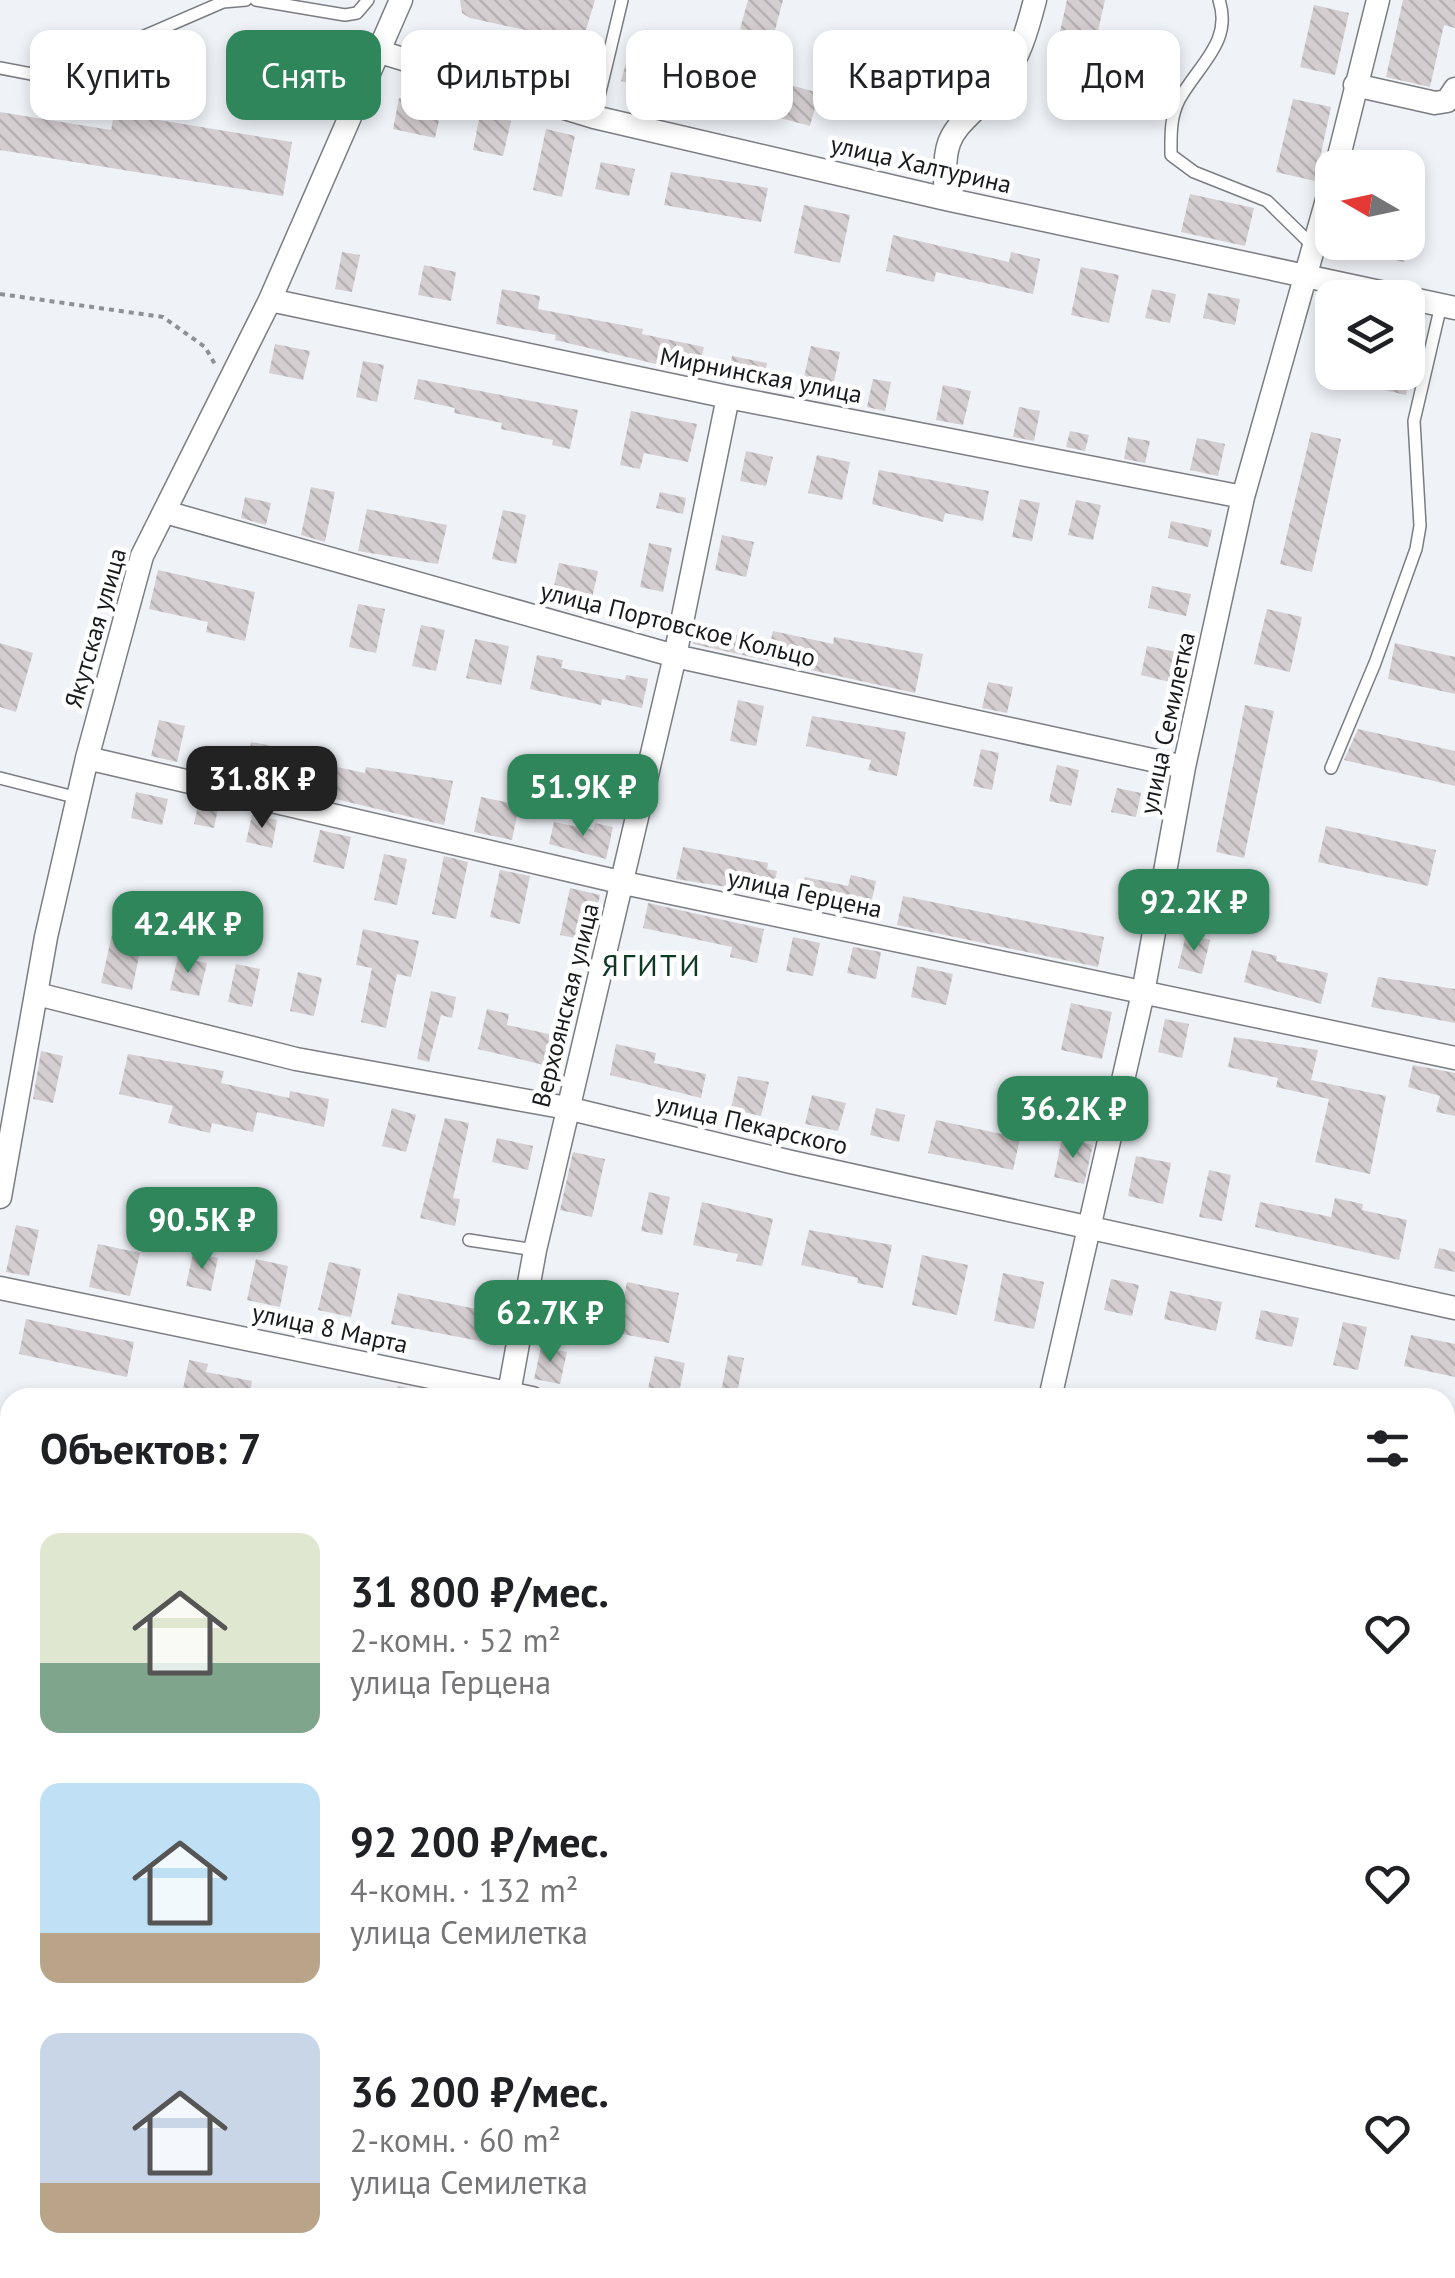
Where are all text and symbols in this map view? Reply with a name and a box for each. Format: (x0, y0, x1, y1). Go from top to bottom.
chip: Купить (30, 30, 206, 120)
chip: Снять (226, 30, 381, 120)
chip: Фильтры (401, 30, 606, 120)
chip: Новое (626, 30, 793, 120)
chip: Квартира (813, 30, 1027, 120)
chip: Дом (1047, 30, 1180, 120)
street label: улица Халтурина (827, 128, 1015, 200)
north arrow (1315, 150, 1425, 260)
map controls (1315, 150, 1425, 390)
button: layers (1315, 280, 1425, 390)
street label: Мирнинская улица (657, 340, 865, 410)
street label: Якутская улица (57, 544, 133, 712)
street label: улица Портовское Кольцо (537, 574, 819, 674)
street label: улица Семилетка (1132, 629, 1202, 817)
pin: 31.8K ₽ (170, 746, 354, 831)
pin: 51.9K ₽ (491, 754, 675, 839)
text: 31.8K ₽ (208, 757, 316, 799)
text: 51.9K ₽ (529, 765, 637, 807)
street label: улица Герцена (725, 861, 885, 925)
pin: 92.2K ₽ (1102, 869, 1286, 954)
text: 92.2K ₽ (1140, 880, 1248, 922)
pin: 42.4K ₽ (96, 891, 280, 976)
street label: Верхоянская улица (524, 900, 606, 1110)
text: 42.4K ₽ (134, 902, 242, 944)
district label: ЯГИТИ (602, 945, 702, 984)
pin: 36.2K ₽ (981, 1076, 1165, 1161)
street label: улица Пекарского (653, 1086, 851, 1162)
text: 36.2K ₽ (1019, 1087, 1127, 1129)
pin: 90.5K ₽ (110, 1187, 294, 1272)
text: 90.5K ₽ (148, 1198, 256, 1240)
pin: 62.7K ₽ (458, 1280, 642, 1365)
text: 62.7K ₽ (496, 1291, 604, 1333)
street label: улица 8 Марта (249, 1296, 411, 1360)
text: Объектов: 7 (40, 1421, 261, 1476)
icon: filters (1360, 1421, 1415, 1476)
text: 31 800 ₽/мес. (350, 1564, 609, 1619)
icon: home (120, 1573, 240, 1693)
icon: heart (1360, 1606, 1415, 1661)
text: 2-комн. · 52 m² (350, 1619, 561, 1661)
text: улица Герцена (350, 1661, 551, 1703)
text: 92 200 ₽/мес. (350, 1814, 609, 1869)
icon: home (120, 1823, 240, 1943)
icon: heart (1360, 1856, 1415, 1911)
text: 4-комн. · 132 m² (350, 1869, 578, 1911)
text: улица Семилетка (350, 1911, 588, 1953)
text: 36 200 ₽/мес. (350, 2064, 609, 2119)
icon: home (120, 2073, 240, 2193)
icon: heart (1360, 2106, 1415, 2161)
text: 2-комн. · 60 m² (350, 2119, 561, 2161)
text: улица Семилетка (350, 2161, 588, 2203)

